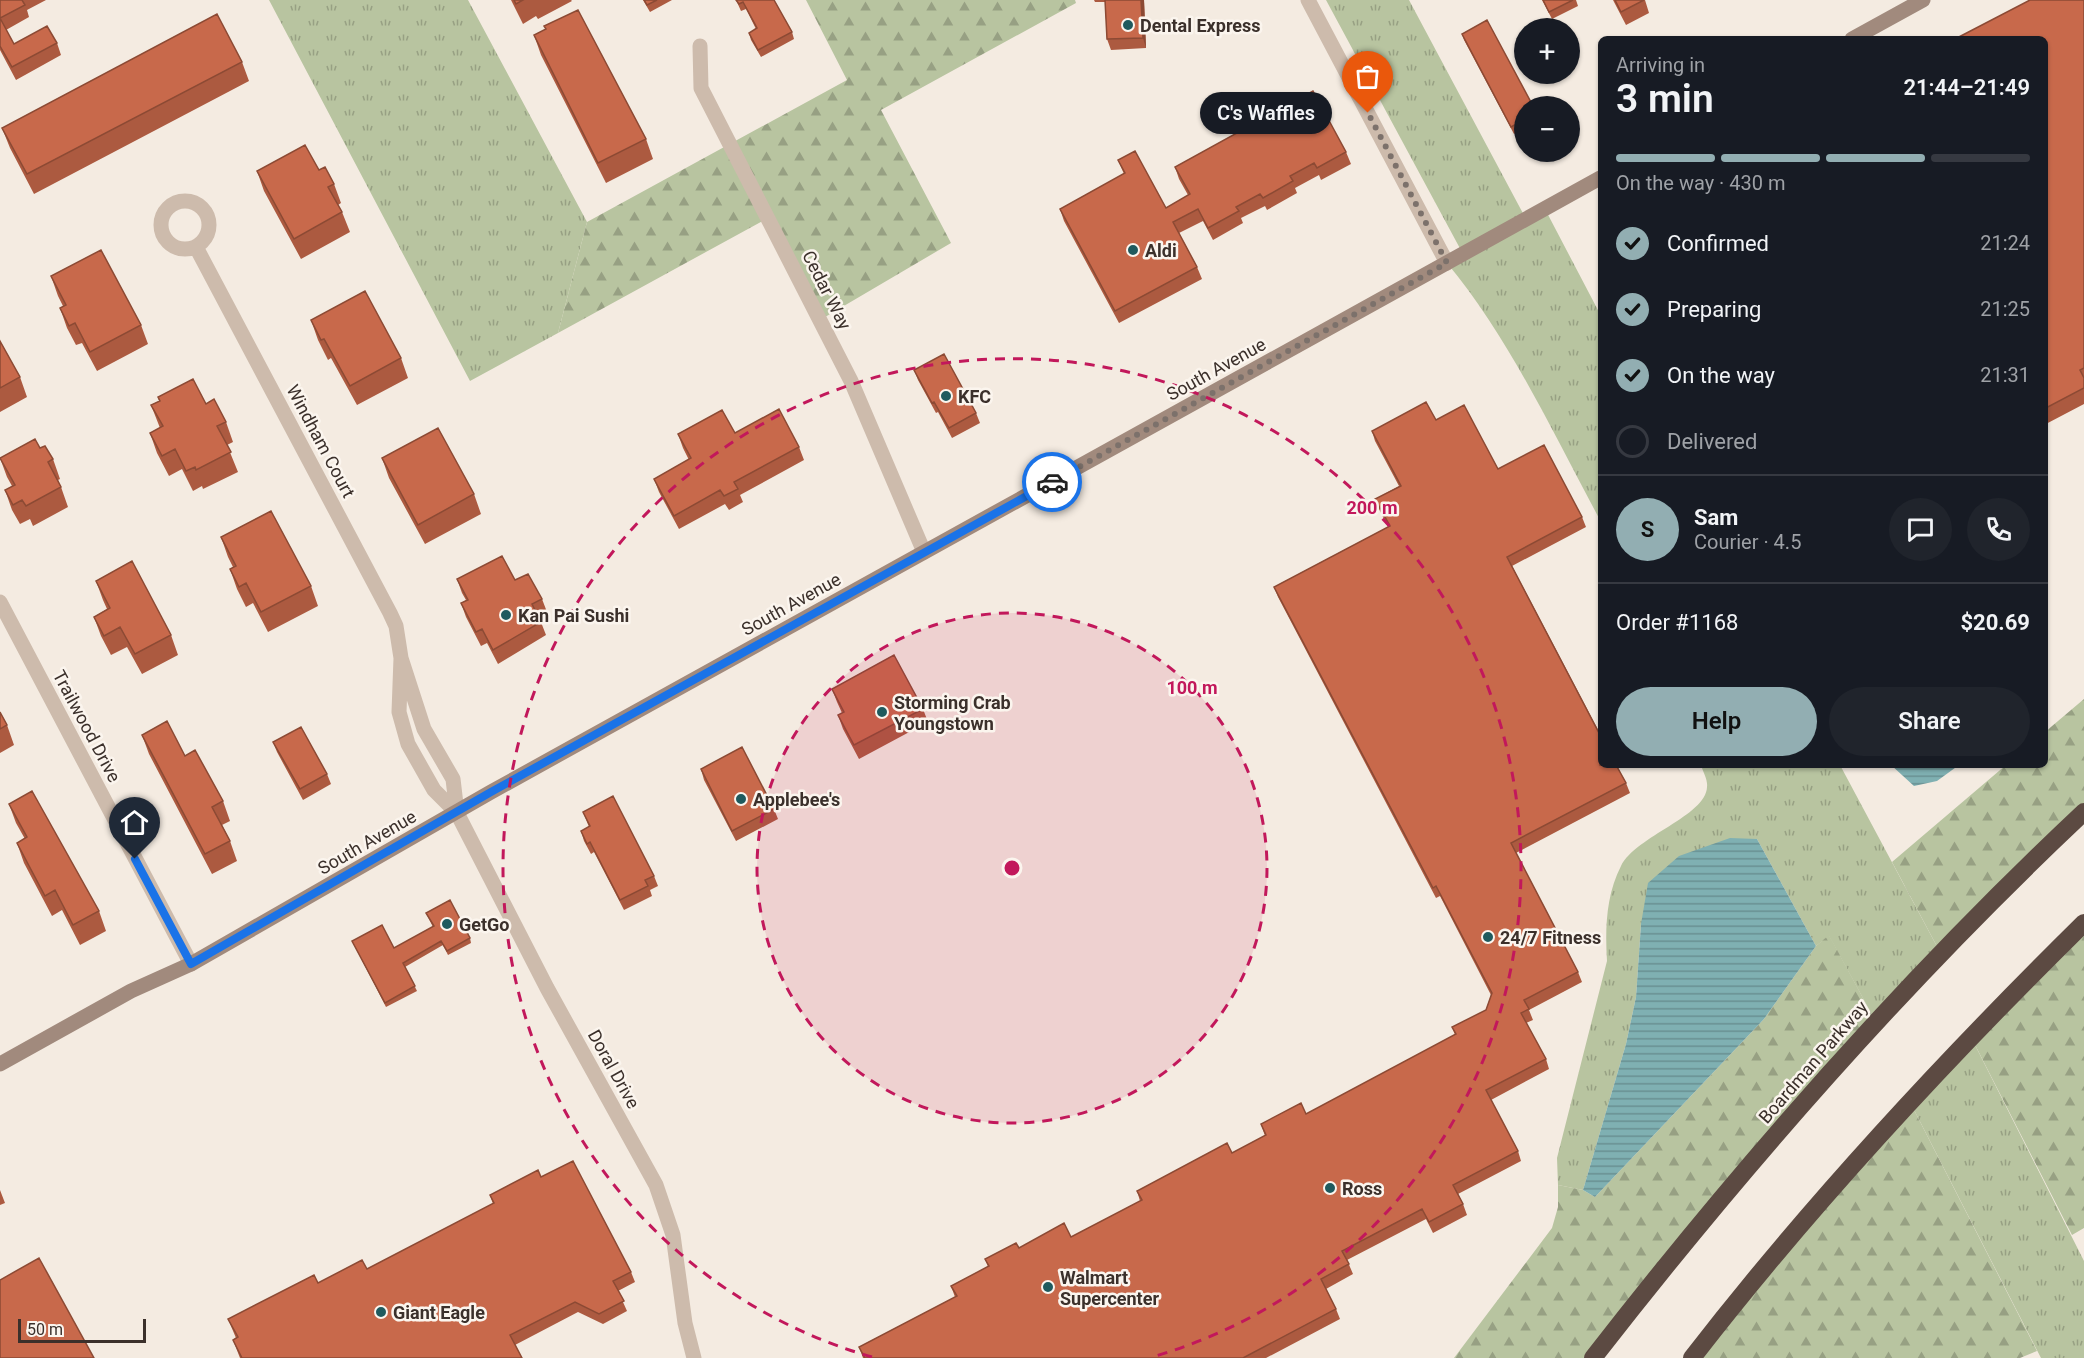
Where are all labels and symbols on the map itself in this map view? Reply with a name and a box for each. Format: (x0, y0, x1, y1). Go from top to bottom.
place label: Dental Express (1140, 15, 1261, 36)
marker: Dental Express (1121, 18, 1135, 32)
pin (1342, 51, 1393, 113)
callout: C's Waffles (1200, 92, 1332, 134)
place label: Aldi (1145, 240, 1177, 261)
marker: Aldi (1126, 243, 1140, 257)
street label: Cedar Way (798, 247, 856, 333)
street label: South Avenue (1163, 333, 1269, 405)
street label: Windham Court (282, 381, 360, 501)
place label: KFC (958, 386, 991, 407)
marker: KFC (939, 389, 953, 403)
courier (1022, 452, 1082, 512)
text: 200 m (1346, 497, 1398, 518)
street label: South Avenue (738, 568, 844, 640)
place label: Kan Pai Sushi (518, 605, 629, 626)
marker: Kan Pai Sushi (499, 608, 513, 622)
street label: Trailwood Drive (49, 667, 125, 785)
text: 100 m (1166, 677, 1218, 698)
place label: Storming Crab Youngstown (894, 692, 1011, 734)
marker: Storming Crab Youngstown (875, 705, 889, 719)
place label: Applebee's (753, 789, 840, 810)
marker: Applebee's (734, 792, 748, 806)
pin (109, 797, 160, 859)
street label: South Avenue (314, 805, 420, 879)
centre of rings (1002, 858, 1022, 878)
place label: GetGo (459, 914, 510, 935)
marker: GetGo (440, 917, 454, 931)
place label: 24/7 Fitness (1500, 927, 1601, 948)
marker: 24/7 Fitness (1481, 930, 1495, 944)
street label: Boardman Parkway (1754, 996, 1872, 1127)
street label: Doral Drive (584, 1026, 644, 1112)
place label: Ross (1342, 1178, 1382, 1199)
marker: Ross (1323, 1181, 1337, 1195)
place label: Walmart Supercenter (1060, 1267, 1159, 1309)
marker: Walmart Supercenter (1041, 1280, 1055, 1294)
place label: Giant Eagle (393, 1302, 485, 1323)
marker: Giant Eagle (374, 1305, 388, 1319)
scale bar (18, 1316, 146, 1344)

